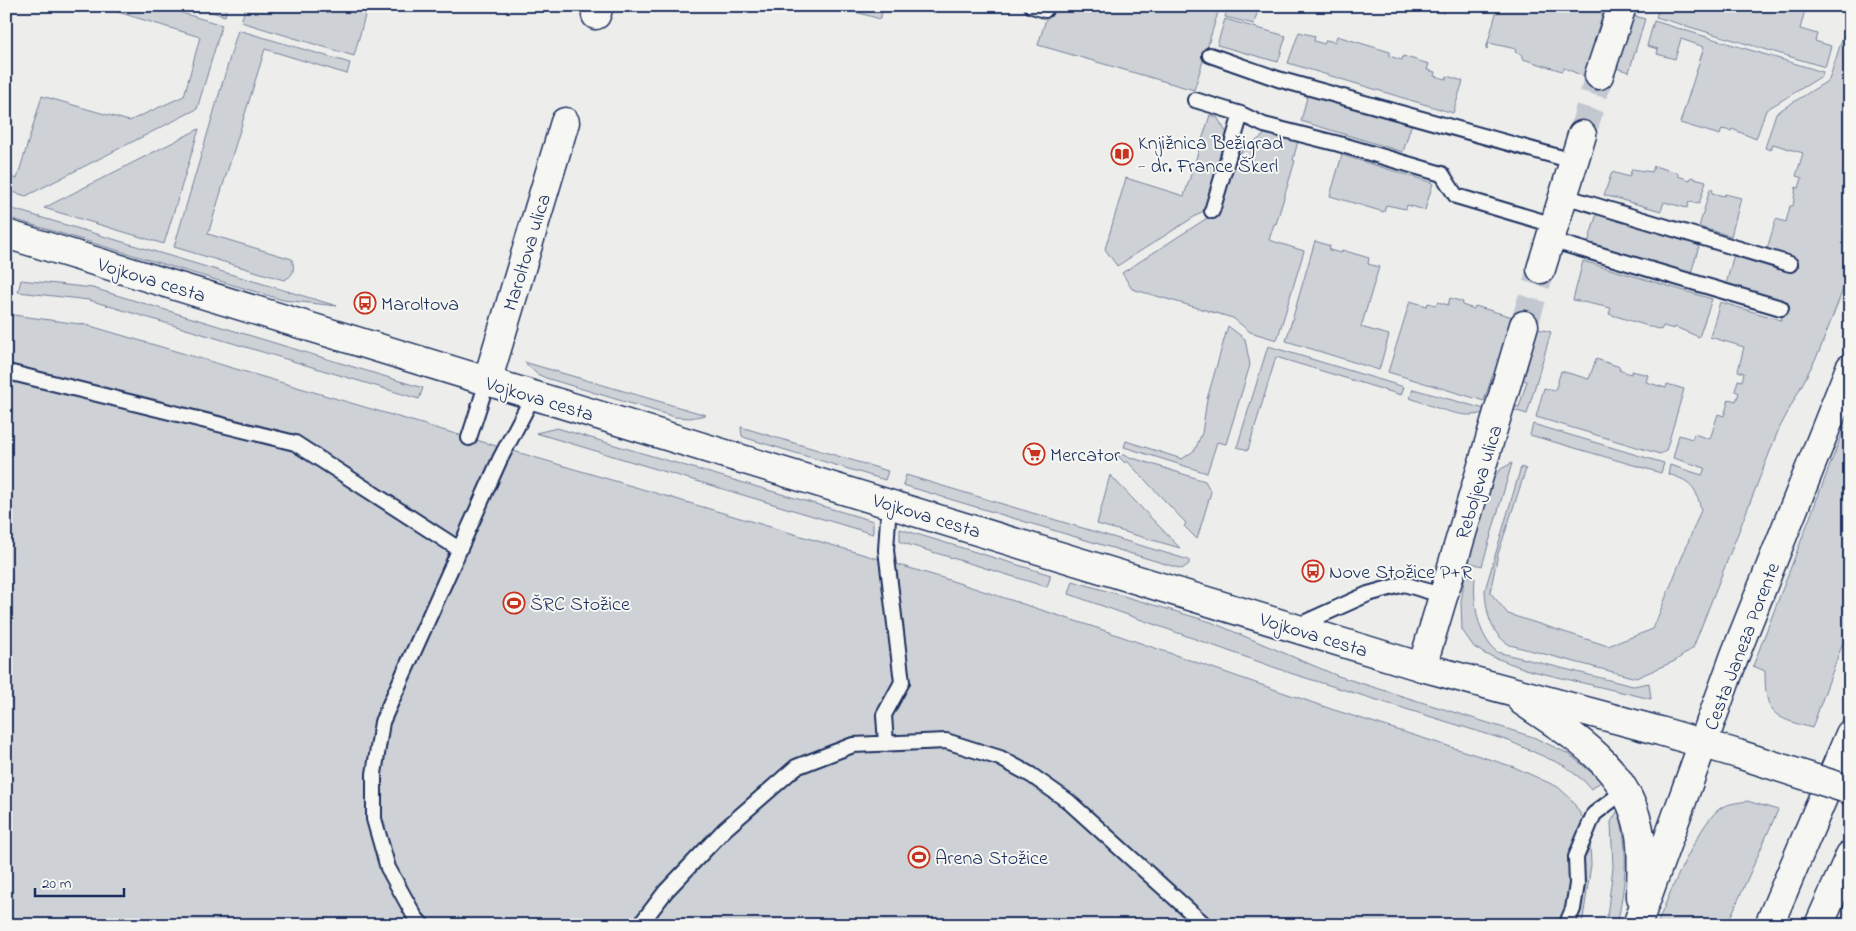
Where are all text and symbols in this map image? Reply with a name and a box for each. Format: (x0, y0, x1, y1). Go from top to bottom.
place label: Knjižnica Bežigrad - dr. France Škerl (1138, 130, 1283, 182)
library icon: Knjižnica Bežigrad - dr. France Škerl (1110, 142, 1134, 166)
street label: Maroltova ulica (497, 191, 560, 315)
street label: Vojkova cesta (93, 251, 209, 312)
bus stop icon: Maroltova (353, 291, 377, 315)
place label: Maroltova (381, 291, 459, 320)
street label: Vojkova cesta (481, 370, 597, 431)
street label: Reboljeva ulica (1449, 422, 1512, 544)
supermarket icon: Mercator (1022, 442, 1046, 466)
place label: Mercator (1050, 442, 1121, 471)
street label: Vojkova cesta (868, 487, 984, 548)
bus stop icon: Nove Stožice P+R (1301, 559, 1325, 583)
place label: Nove Stožice P+R (1329, 559, 1473, 588)
street label: Cesta Janeza Porente (1698, 559, 1789, 735)
sports icon: ŠRC Stožice (502, 591, 526, 615)
place label: ŠRC Stožice (530, 591, 630, 620)
street label: Vojkova cesta (1255, 606, 1371, 667)
sports icon: Arena Stožice (907, 845, 931, 869)
place label: Arena Stožice (935, 845, 1048, 874)
scale bar (35, 866, 124, 898)
text: 20 m (42, 873, 72, 895)

